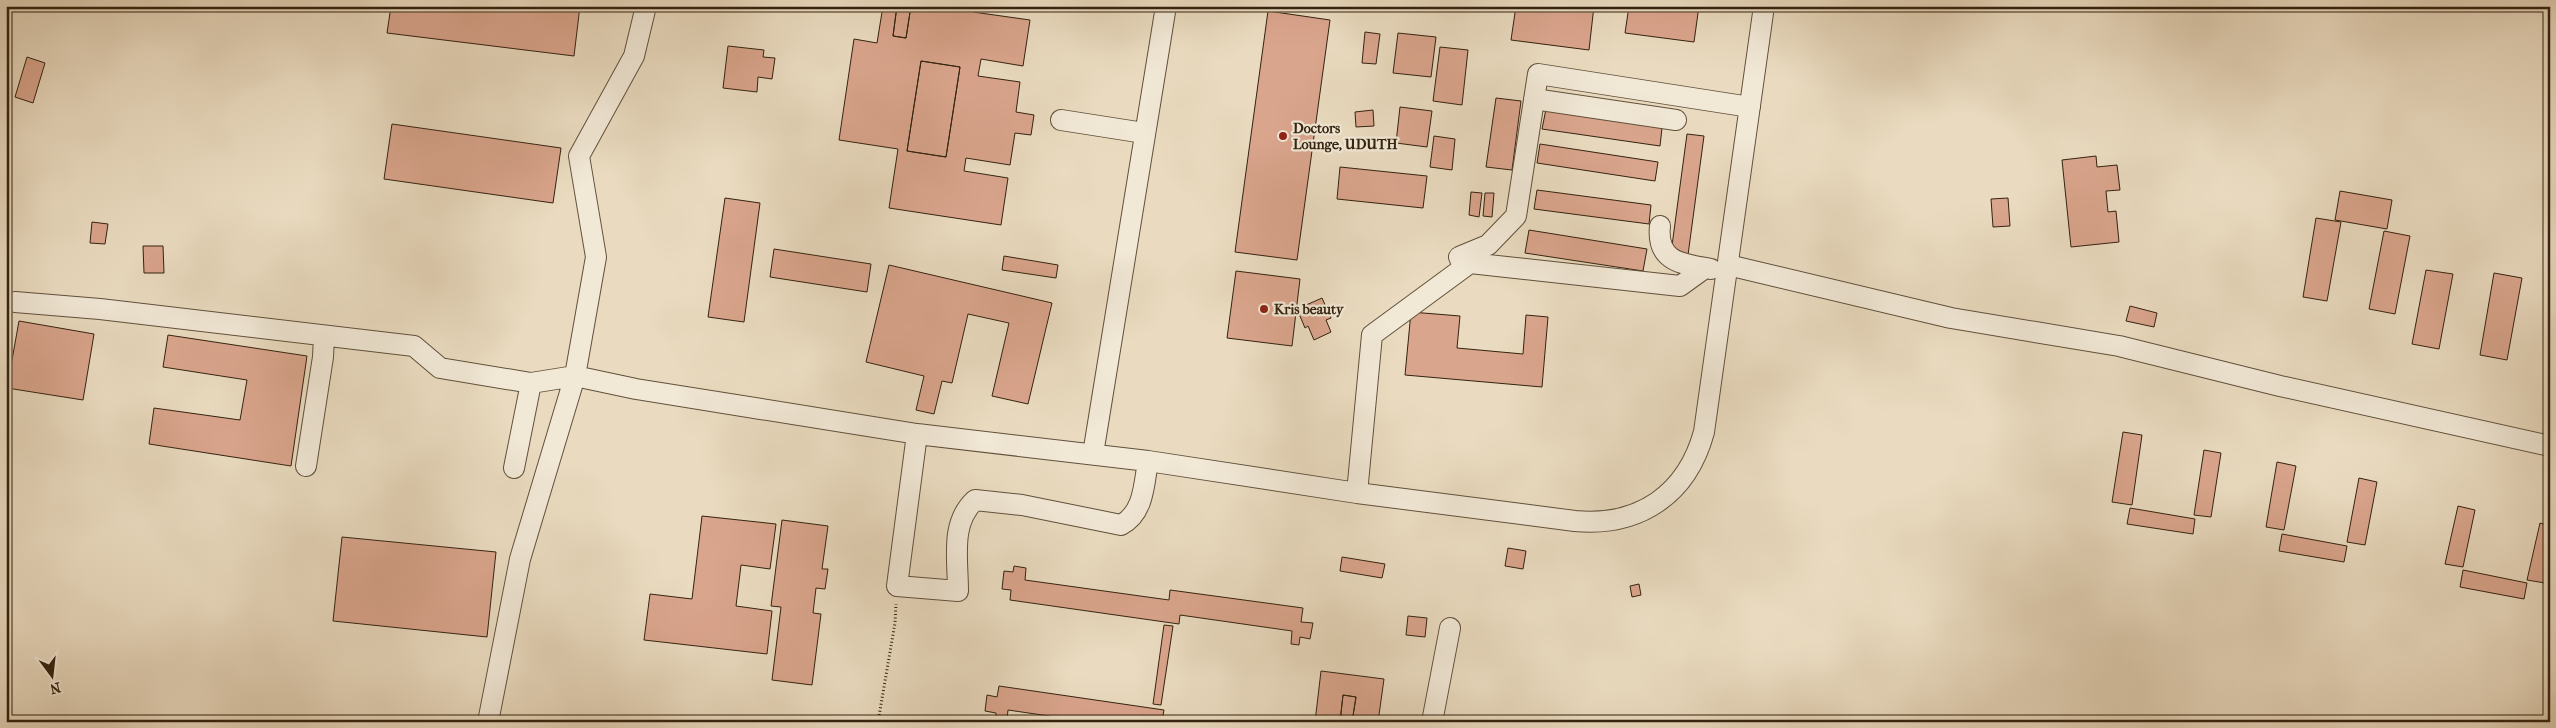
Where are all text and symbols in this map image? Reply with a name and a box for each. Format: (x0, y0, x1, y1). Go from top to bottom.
place label: Doctors Lounge, UDUTH (1293, 120, 1398, 153)
marker: Doctors Lounge, UDUTH (1277, 130, 1289, 142)
place label: Kris beauty (1274, 301, 1345, 318)
marker: Kris beauty (1258, 303, 1270, 315)
north arrow (28, 650, 78, 700)
text: N (48, 678, 63, 698)

